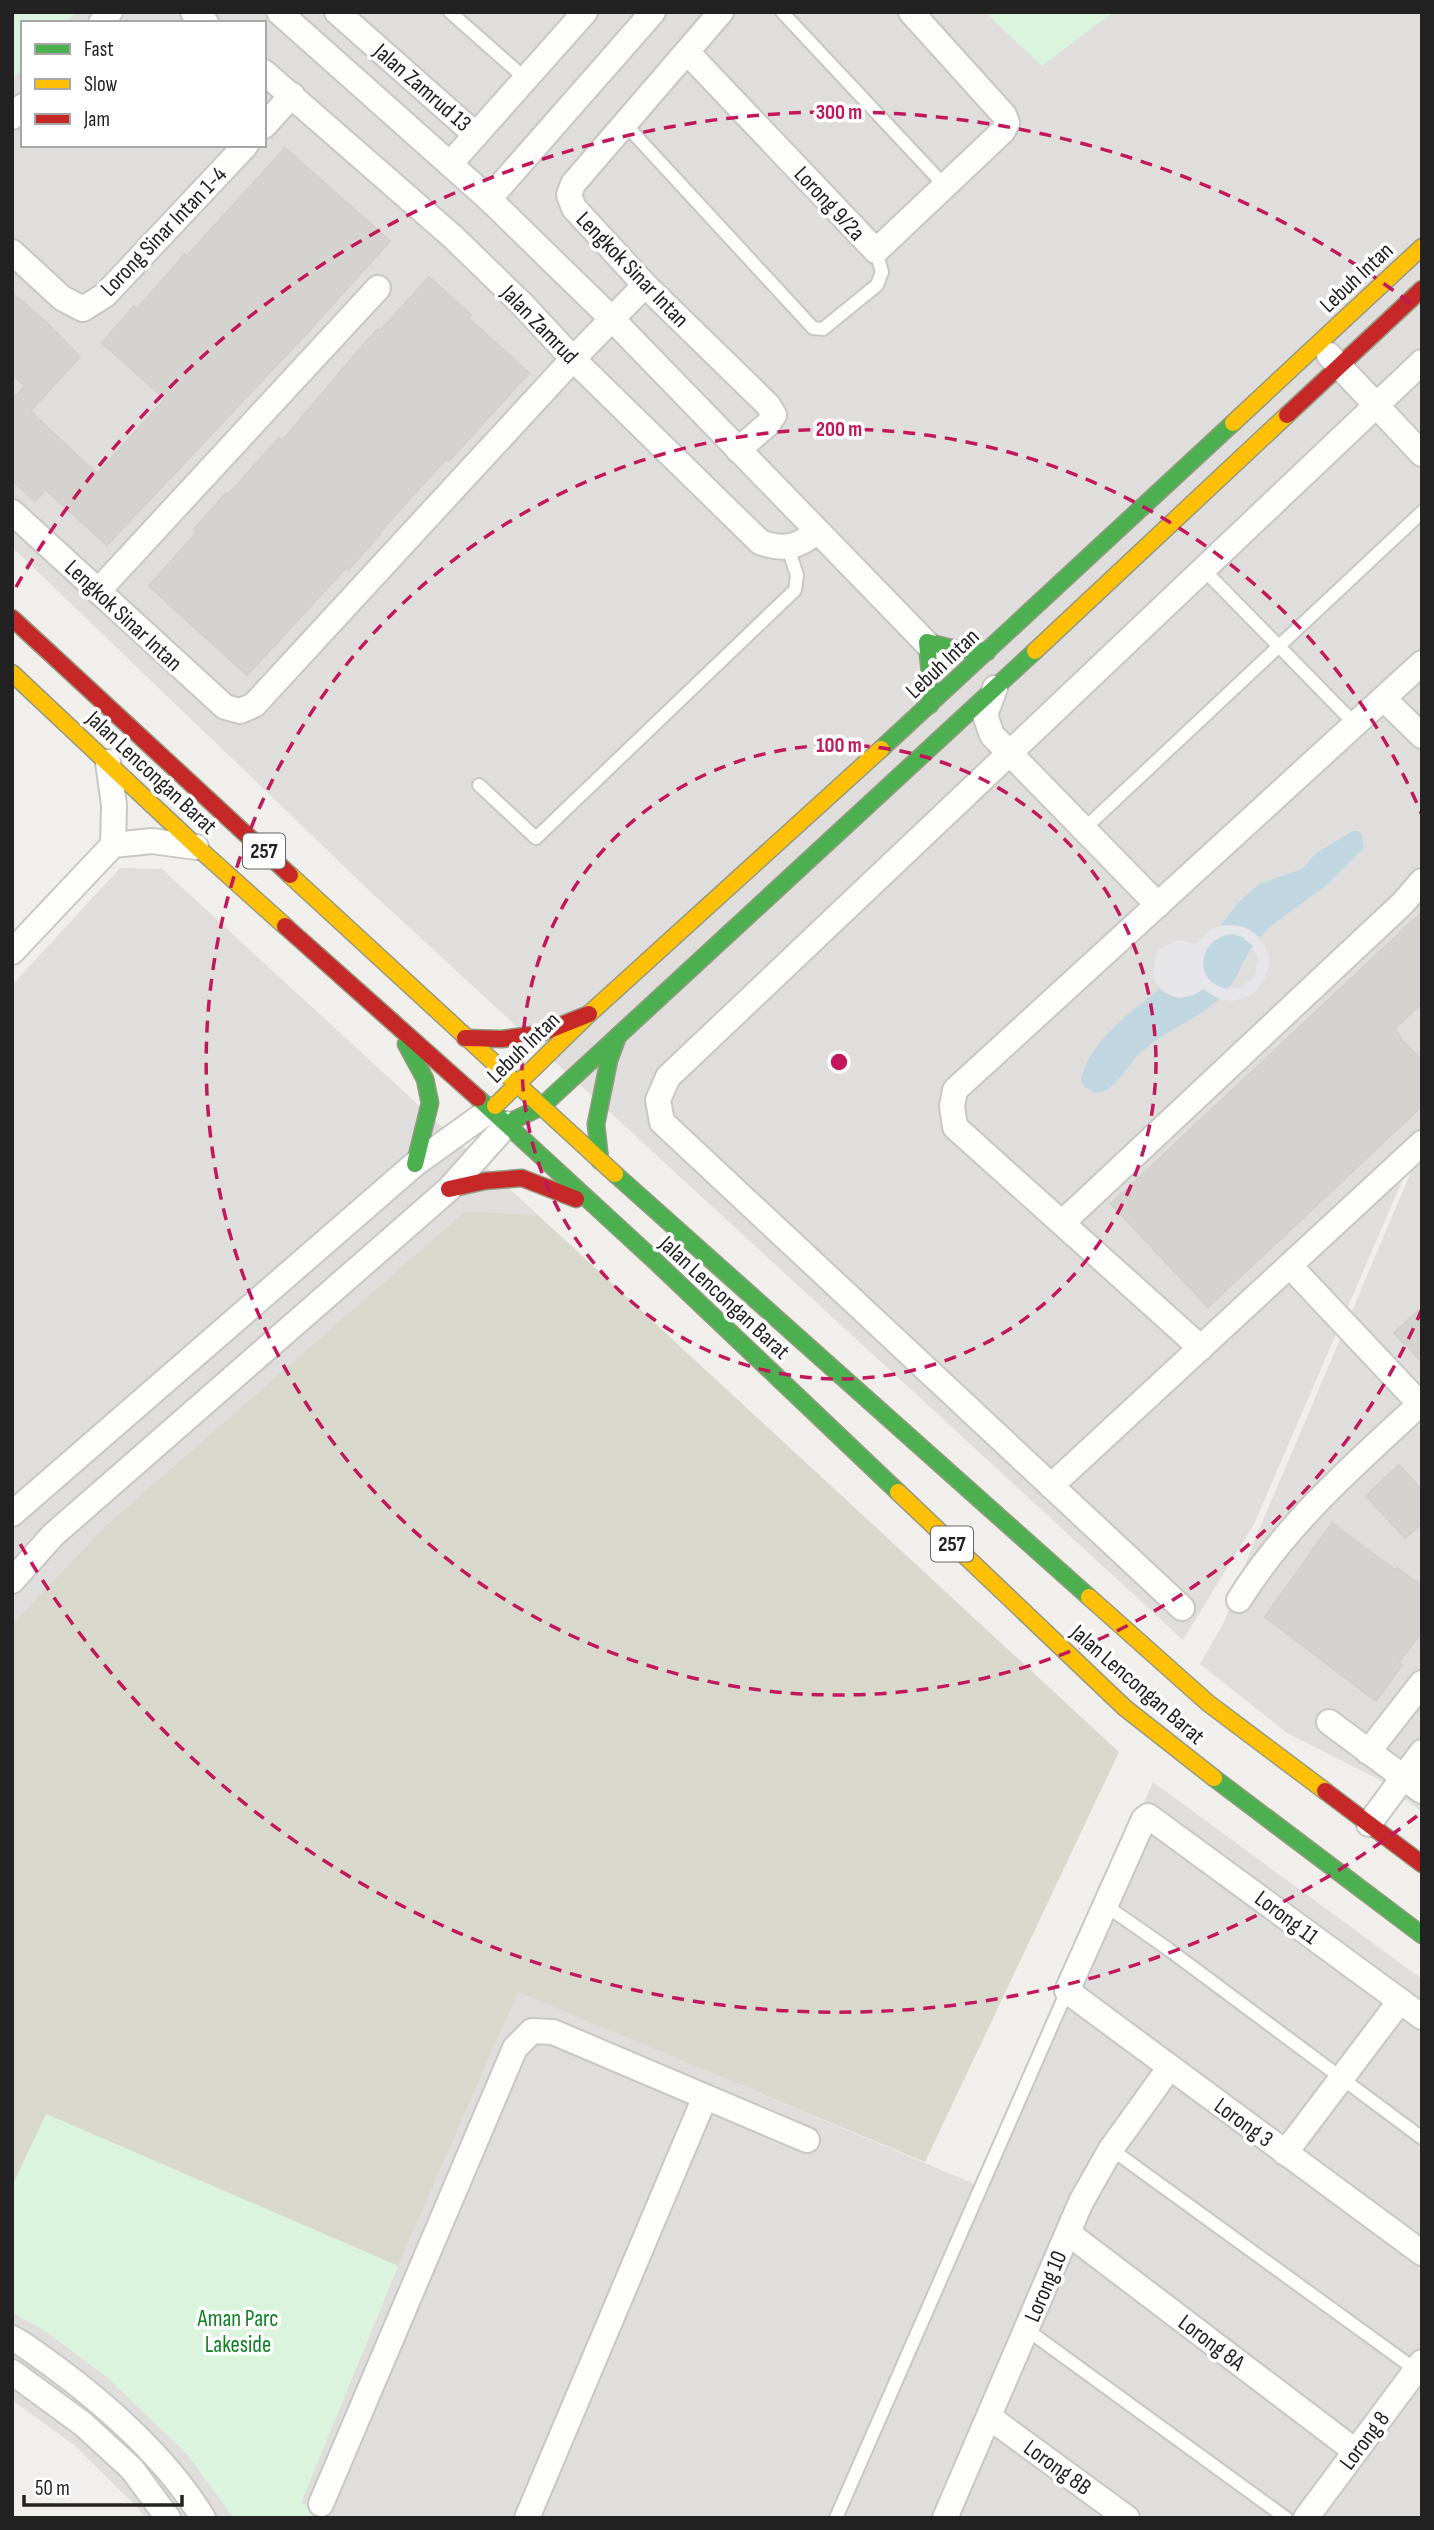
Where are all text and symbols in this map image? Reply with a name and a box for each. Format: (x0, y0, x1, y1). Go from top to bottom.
legend (21, 21, 266, 147)
text: Fast (84, 37, 114, 62)
street label: Jalan Zamrud 13 (367, 37, 477, 138)
text: Slow (84, 72, 118, 97)
text: 300 m (816, 100, 862, 125)
text: Jam (83, 107, 110, 132)
street label: Lorong Sinar Intan 1-4 (95, 161, 233, 302)
street label: Lorong 9/2a (788, 161, 871, 247)
street label: Lengkok Sinar Intan (570, 206, 695, 333)
street label: Lebuh Intan (1314, 237, 1399, 319)
street label: Jalan Zamrud (494, 279, 584, 370)
text: 200 m (816, 417, 862, 442)
street label: Lengkok Sinar Intan (59, 554, 188, 677)
street label: Lebuh Intan (900, 623, 985, 705)
street label: Jalan Lencongan Barat (79, 704, 222, 840)
text: 100 m (816, 733, 862, 758)
road number: 257 (243, 834, 285, 868)
street label: Lebuh Intan (481, 1006, 566, 1089)
centre of rings (827, 1050, 851, 1074)
street label: Jalan Lencongan Barat (652, 1229, 795, 1365)
road number: 257 (931, 1526, 973, 1562)
street label: Jalan Lencongan Barat (1064, 1618, 1210, 1751)
street label: Lorong 11 (1249, 1885, 1324, 1951)
street label: Lorong 3 (1209, 2092, 1278, 2154)
street label: Lorong 10 (1018, 2247, 1073, 2326)
park label: Aman Parc Lakeside (196, 2305, 279, 2359)
street label: Lorong 8A (1173, 2309, 1250, 2377)
street label: Lorong 8 (1334, 2406, 1396, 2476)
street label: Lorong 8B (1018, 2434, 1097, 2502)
scale bar (24, 2464, 182, 2508)
text: 50 m (35, 2476, 70, 2501)

